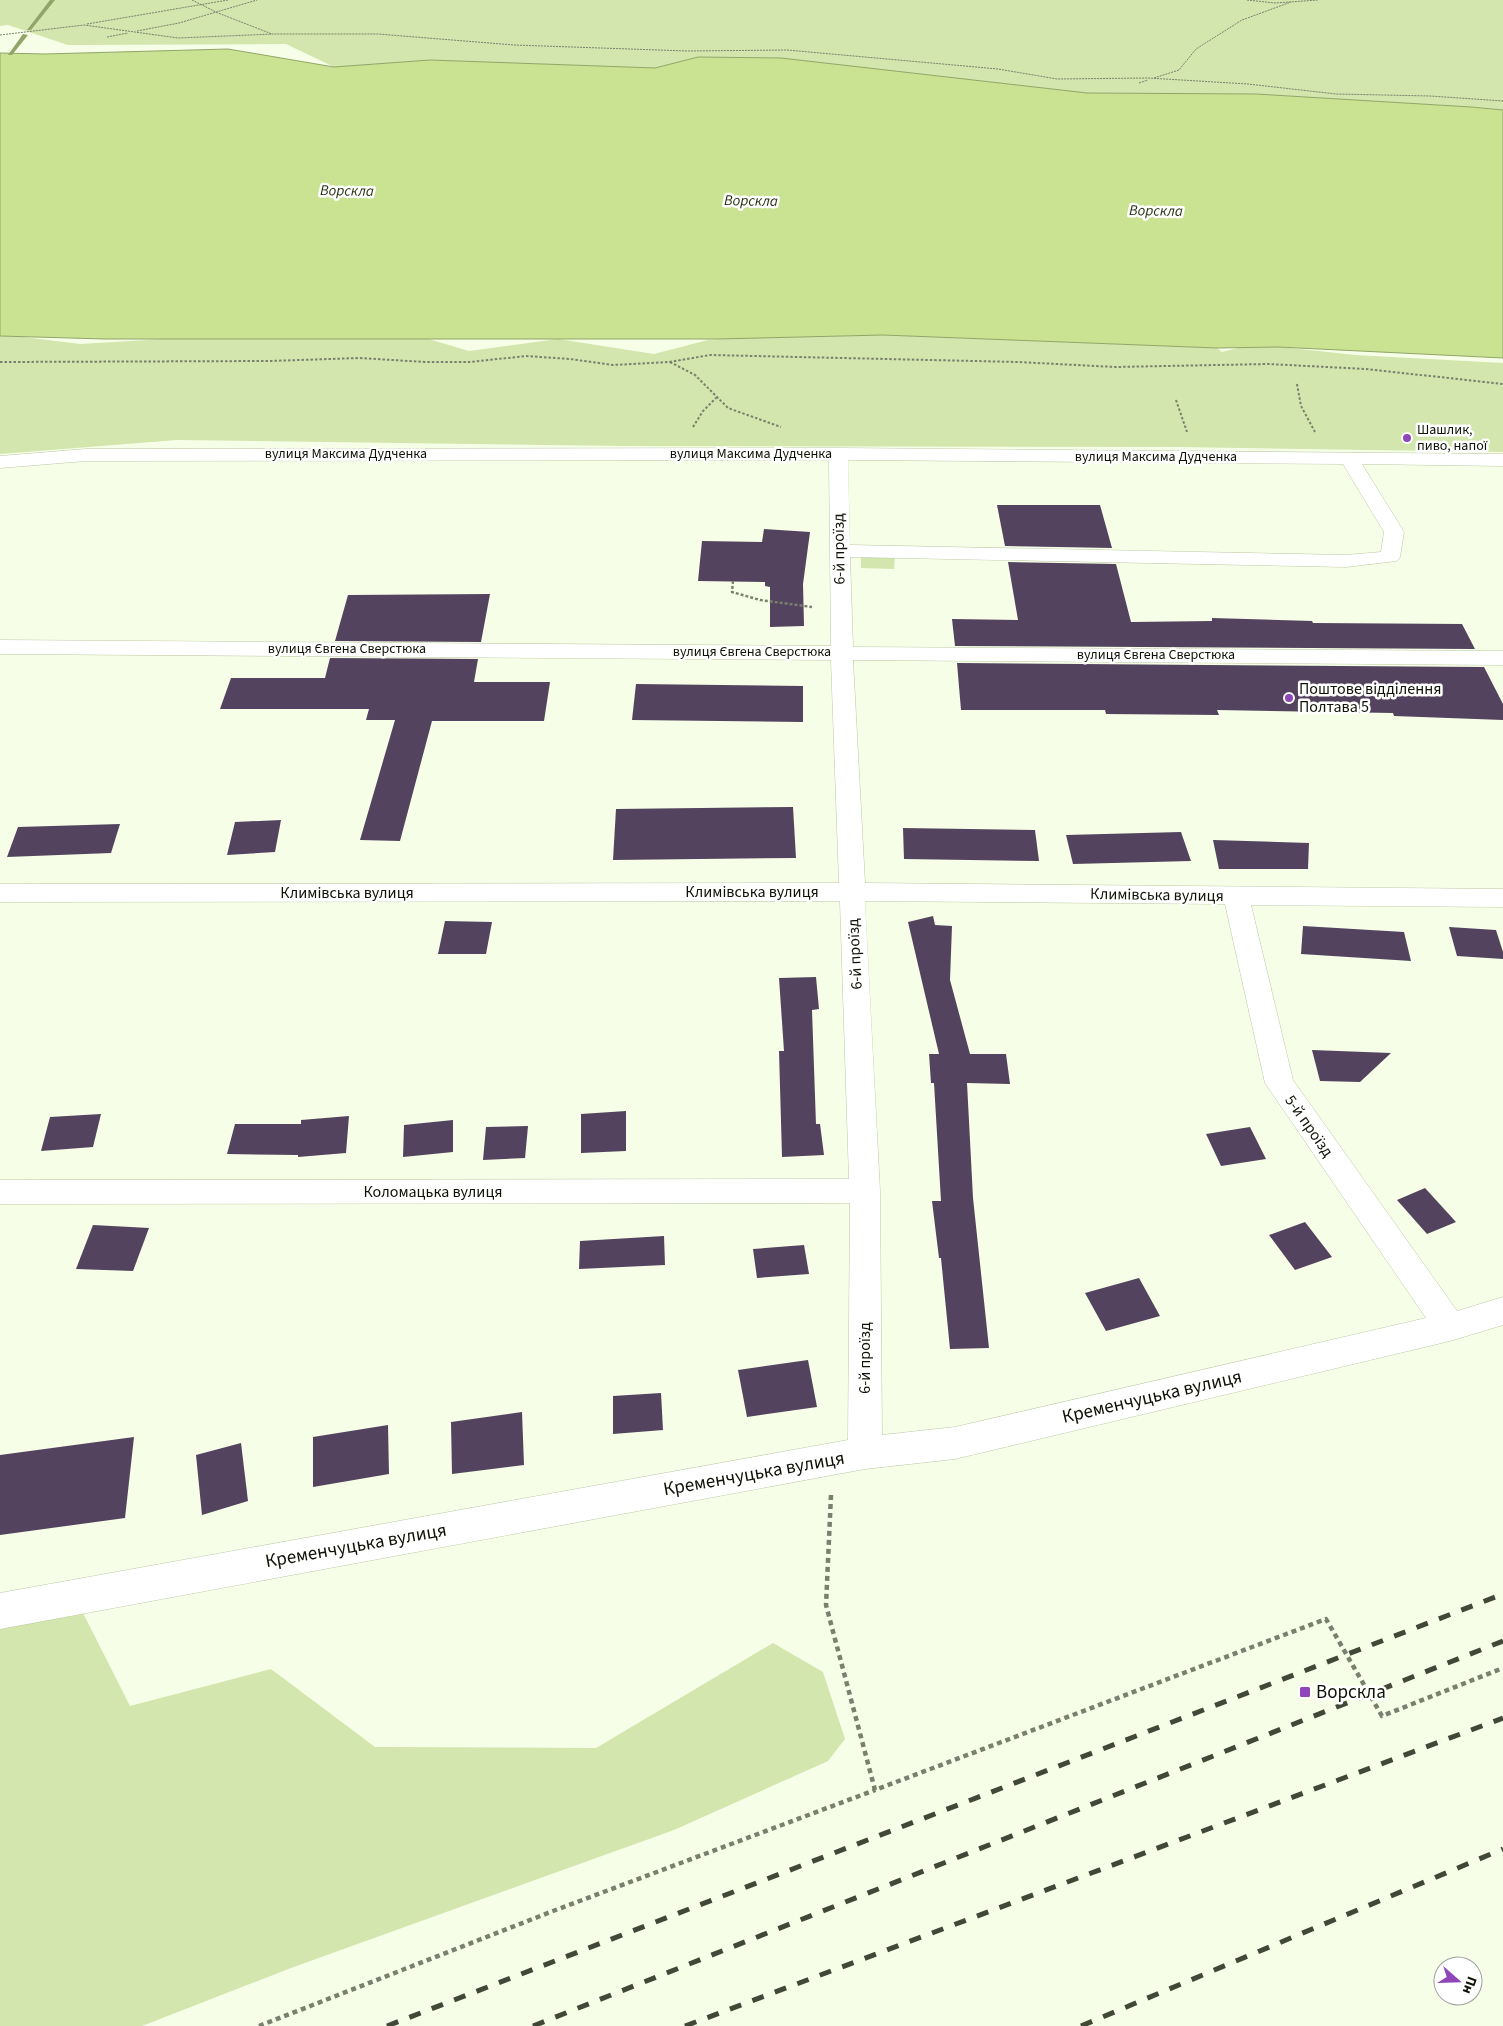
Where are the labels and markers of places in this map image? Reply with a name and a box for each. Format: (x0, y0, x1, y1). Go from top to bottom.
place label: Шашлик, пиво, напої (1417, 420, 1488, 456)
marker: Шашлик, пиво, напої (1401, 432, 1413, 444)
place label: Поштове відділення Полтава 5 (1299, 678, 1441, 718)
marker: Поштове відділення Полтава 5 (1283, 692, 1295, 704)
place label: Ворскла (1316, 1679, 1386, 1706)
marker: Ворскла (1298, 1685, 1312, 1699)

